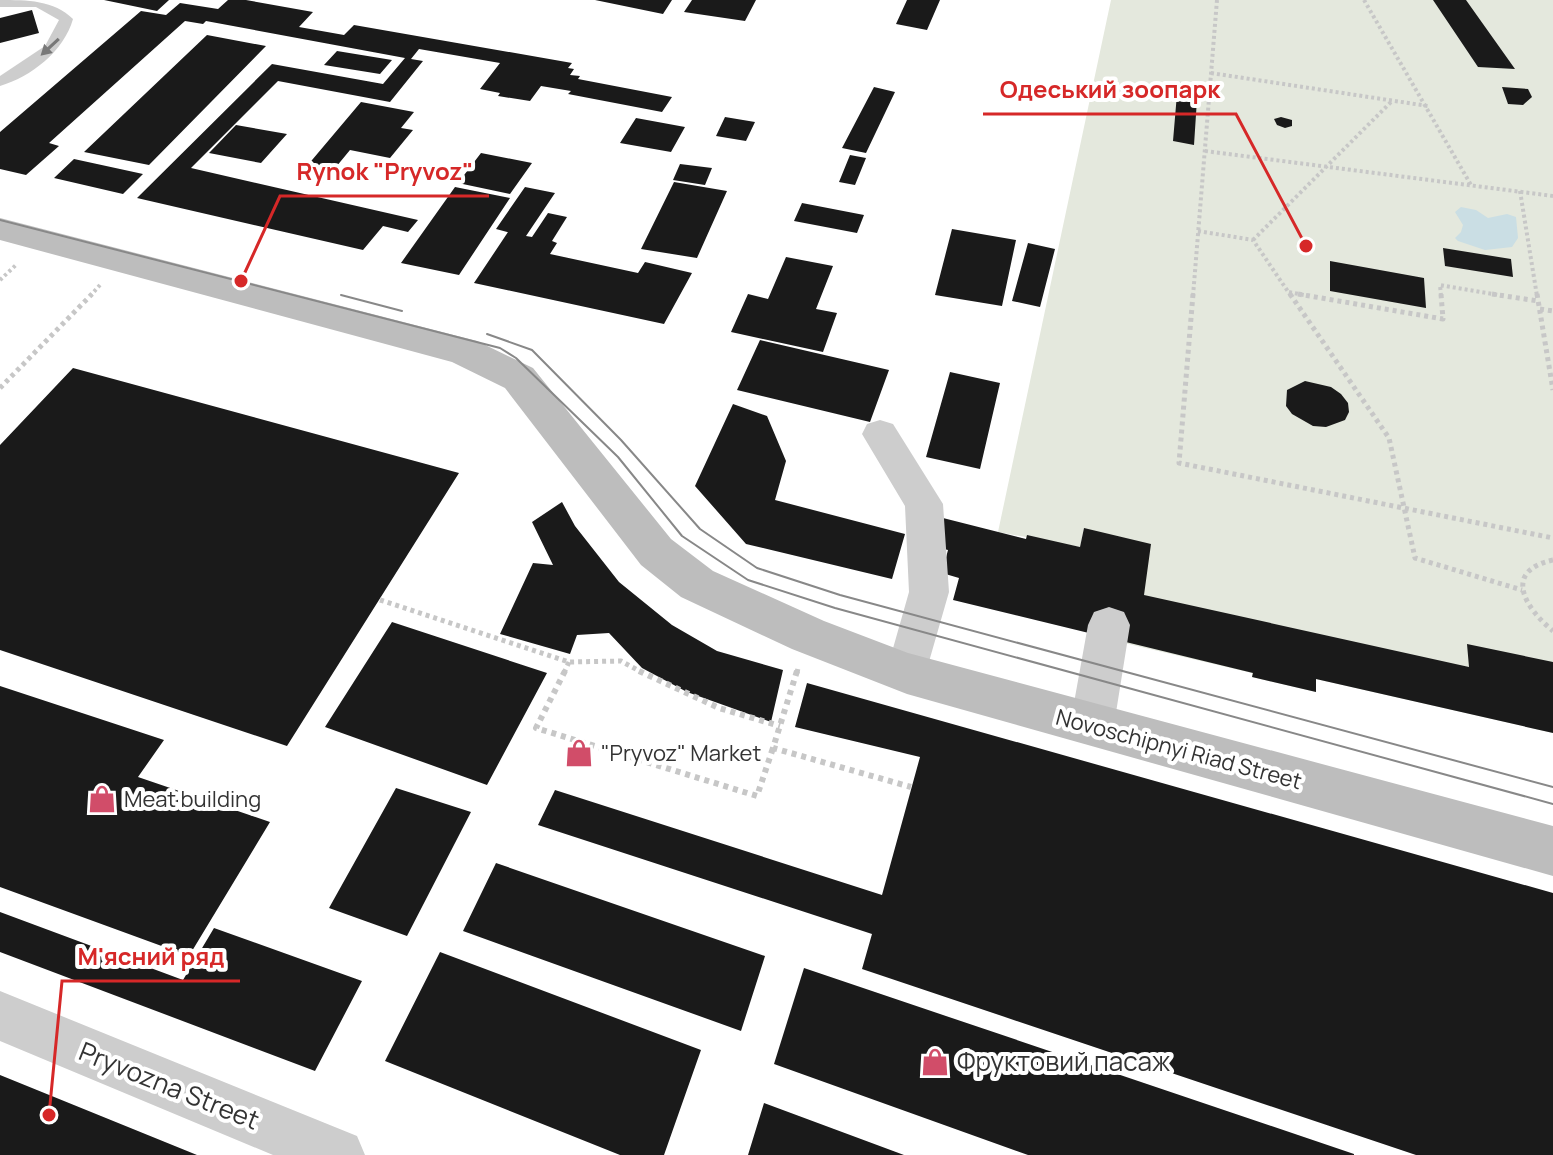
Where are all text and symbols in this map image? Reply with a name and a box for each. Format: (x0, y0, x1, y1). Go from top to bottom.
one-way arrow (41, 37, 60, 55)
callout: Одеський зоопарк (983, 66, 1236, 114)
text: Одеський зоопарк (1000, 72, 1221, 105)
callout: Rynok "Pryvoz" (280, 148, 489, 196)
text: Rynok "Pryvoz" (297, 154, 473, 187)
street label: Novoschipnyi Riad Street (1053, 702, 1305, 796)
shop icon: "Pryvoz" Market (564, 738, 594, 768)
place label: "Pryvoz" Market (601, 738, 761, 768)
shop icon: Meat building (87, 784, 117, 814)
place label: Meat building (124, 784, 261, 814)
callout: М'ясний ряд (62, 933, 240, 981)
text: М'ясний ряд (78, 939, 224, 972)
street label: Pryvozna Street (74, 1033, 265, 1138)
place label: Фруктовий пасаж (957, 1043, 1170, 1079)
shop icon: Фруктовий пасаж (920, 1047, 950, 1077)

